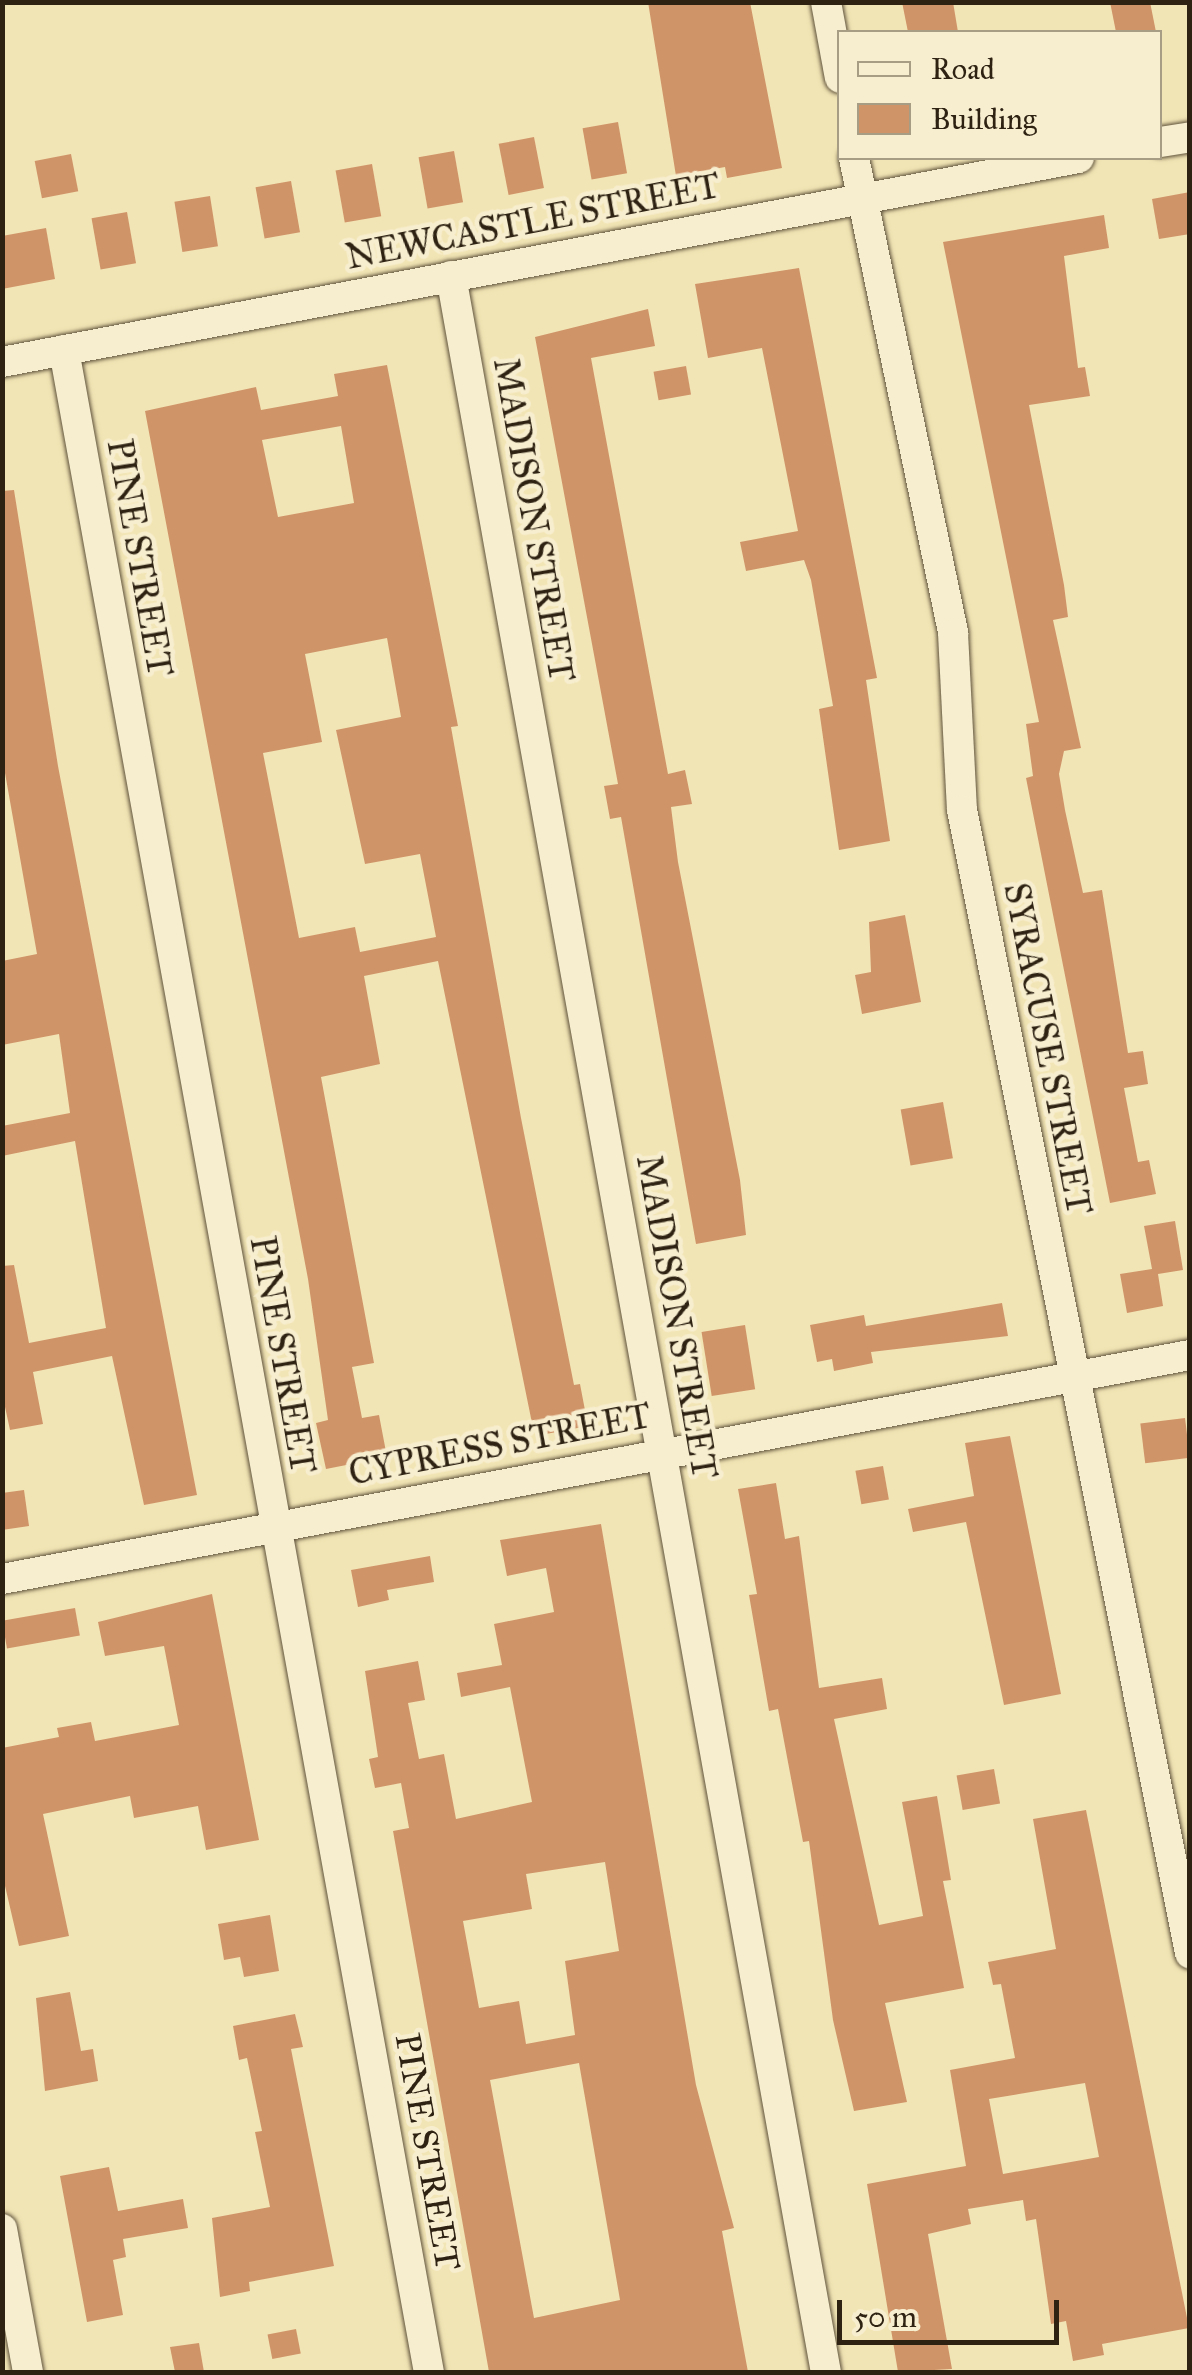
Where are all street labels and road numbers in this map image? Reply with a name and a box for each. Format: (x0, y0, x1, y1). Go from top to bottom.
street label: NEWCASTLE STREET (342, 165, 724, 279)
street label: MADISON STREET (484, 355, 582, 685)
street label: PINE STREET (97, 436, 181, 680)
street label: SYRACUSE STREET (994, 880, 1100, 1218)
street label: MADISON STREET (627, 1152, 725, 1482)
street label: PINE STREET (240, 1233, 324, 1477)
street label: CYPRESS STREET (345, 1395, 655, 1495)
street label: PINE STREET (385, 2030, 469, 2274)

